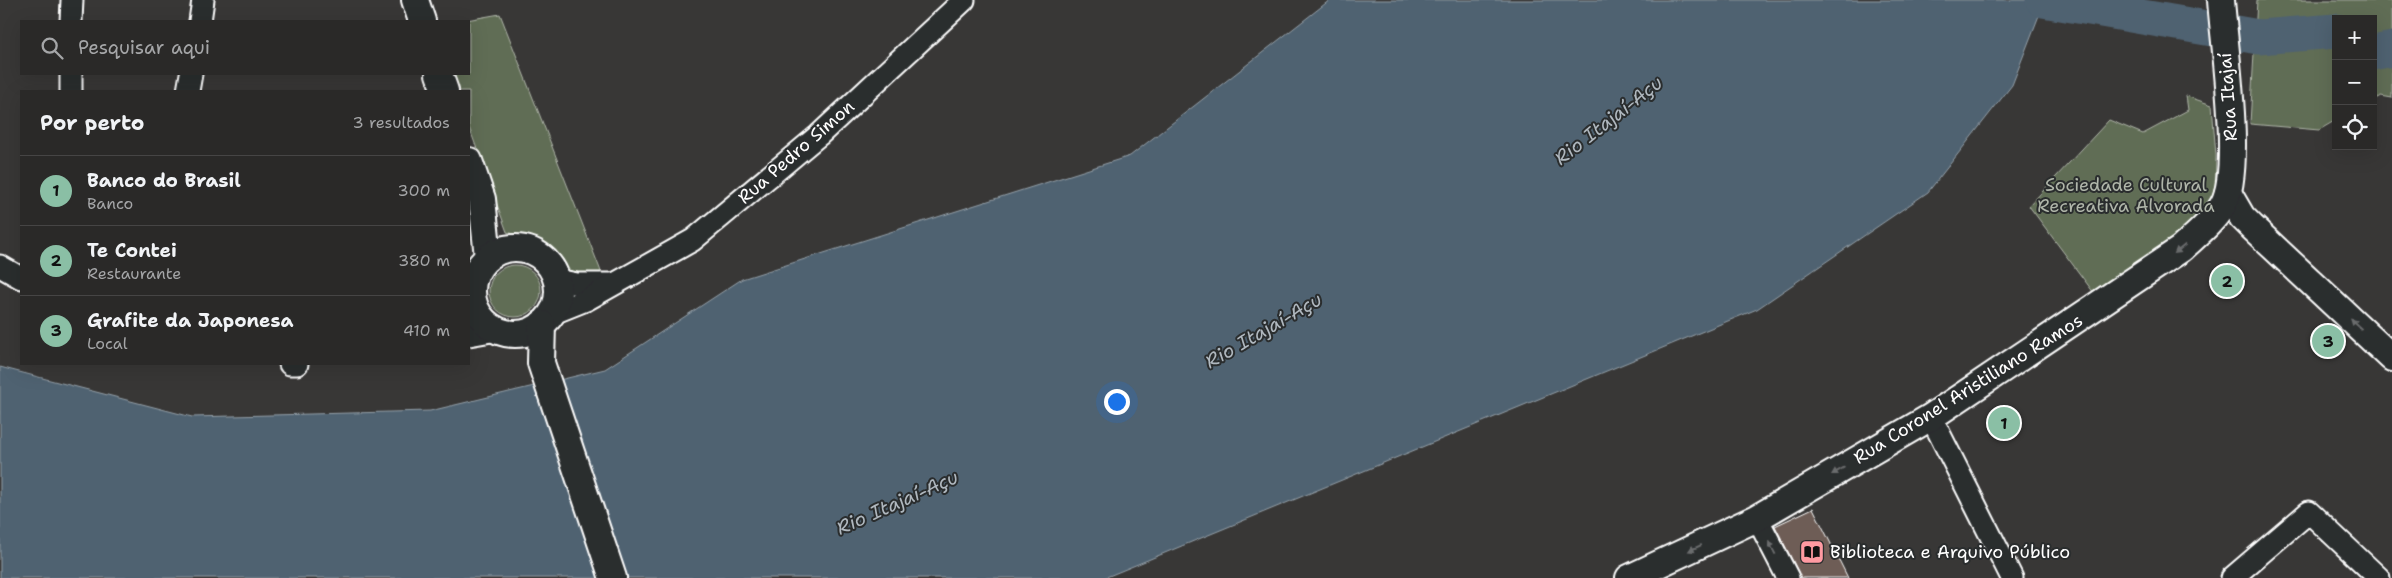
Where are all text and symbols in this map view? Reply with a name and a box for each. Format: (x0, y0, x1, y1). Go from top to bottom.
map controls (2332, 15, 2377, 150)
button: + (2332, 15, 2377, 60)
search box (20, 20, 470, 75)
icon: search (38, 34, 66, 62)
text: Pesquisar aqui (78, 35, 210, 60)
street label: Rua Itajaí (2213, 52, 2243, 142)
button: − (2332, 60, 2377, 105)
water label: Rio Itajaí-Açu (1549, 70, 1668, 171)
street label: Rua Pedro Simon (733, 95, 859, 209)
button: locate (2332, 105, 2377, 150)
text: Por perto (40, 109, 144, 137)
text: 3 resultados (352, 112, 450, 133)
text: Banco do Brasil (87, 168, 241, 193)
park label: Sociedade Cultural Recreativa Alvorada (2037, 173, 2215, 218)
text: 1 (52, 180, 60, 201)
text: 300 m (398, 180, 450, 201)
text: Banco (87, 193, 133, 214)
text: Te Contei (87, 238, 177, 263)
one-way arrow (2174, 244, 2187, 255)
text: 2 (50, 250, 62, 271)
text: 380 m (398, 250, 450, 271)
pin: 2 (2211, 262, 2243, 300)
text: Restaurante (87, 263, 181, 284)
water label: Rio Itajaí-Açu (1200, 287, 1326, 374)
text: Grafite da Japonesa (87, 308, 293, 333)
street label: Rua Coronel Aristiliano Ramos (1849, 308, 2087, 470)
one-way arrow (2351, 318, 2363, 330)
text: 3 (50, 320, 62, 341)
text: 410 m (403, 320, 450, 341)
pin: 3 (2312, 322, 2344, 360)
text: Local (87, 333, 128, 354)
your location (1104, 389, 1130, 415)
pin: 1 (1988, 404, 2020, 442)
water label: Rio Itajaí-Açu (832, 464, 962, 540)
one-way arrow (1832, 466, 1845, 475)
library icon: Biblioteca e Arquivo Público (1799, 539, 1825, 565)
place label: Biblioteca e Arquivo Público (1830, 540, 2070, 564)
one-way arrow (1768, 541, 1776, 555)
one-way arrow (1688, 545, 1702, 553)

